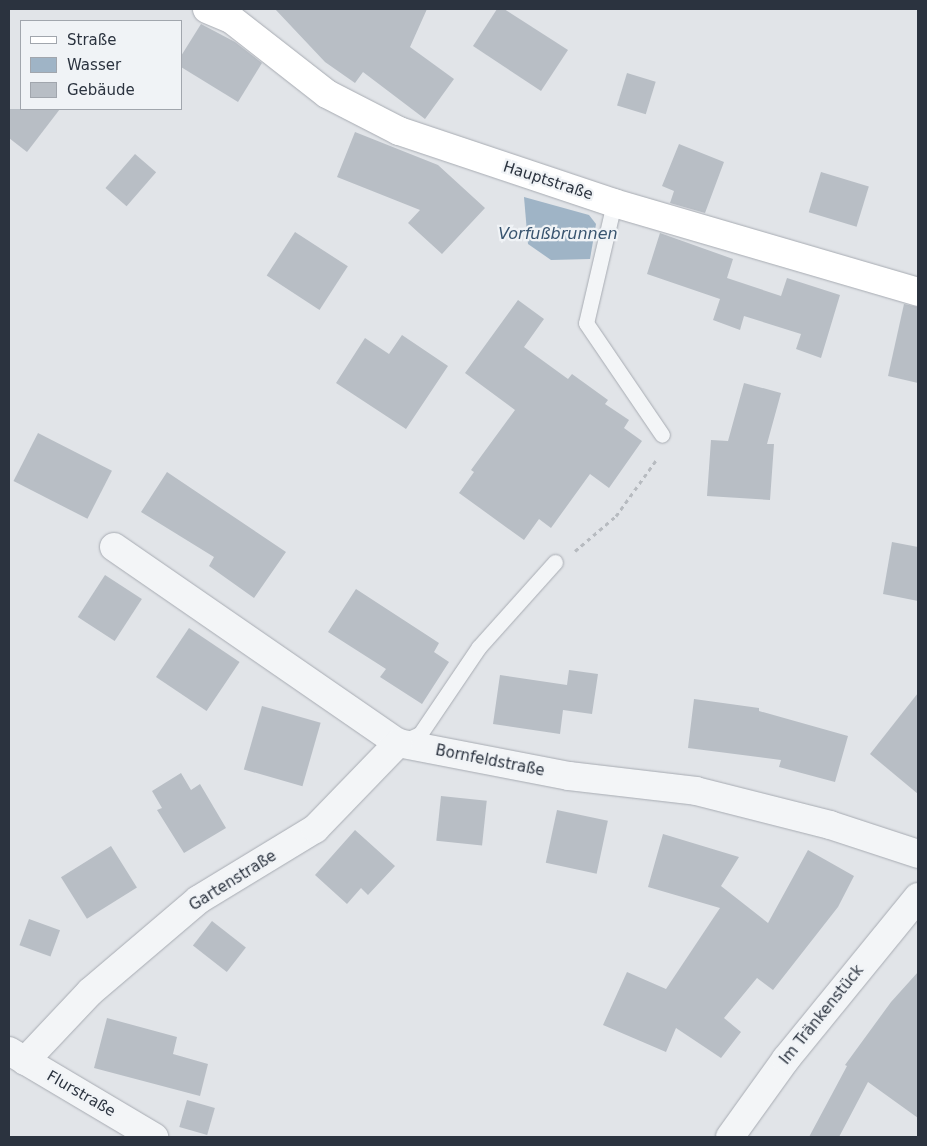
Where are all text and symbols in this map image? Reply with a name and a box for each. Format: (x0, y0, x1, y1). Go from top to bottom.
legend (20, 20, 182, 110)
text: Straße (67, 31, 116, 49)
text: Wasser (67, 56, 121, 74)
text: Gebäude (67, 81, 135, 99)
street label: Hauptstraße (501, 158, 595, 204)
water label: Vorfußbrunnen (498, 224, 618, 244)
street label: Bornfeldstraße (434, 742, 546, 780)
street label: Gartenstraße (186, 847, 280, 915)
street label: Im Tränkenstück (776, 962, 868, 1068)
street label: Flurstraße (44, 1067, 118, 1121)

